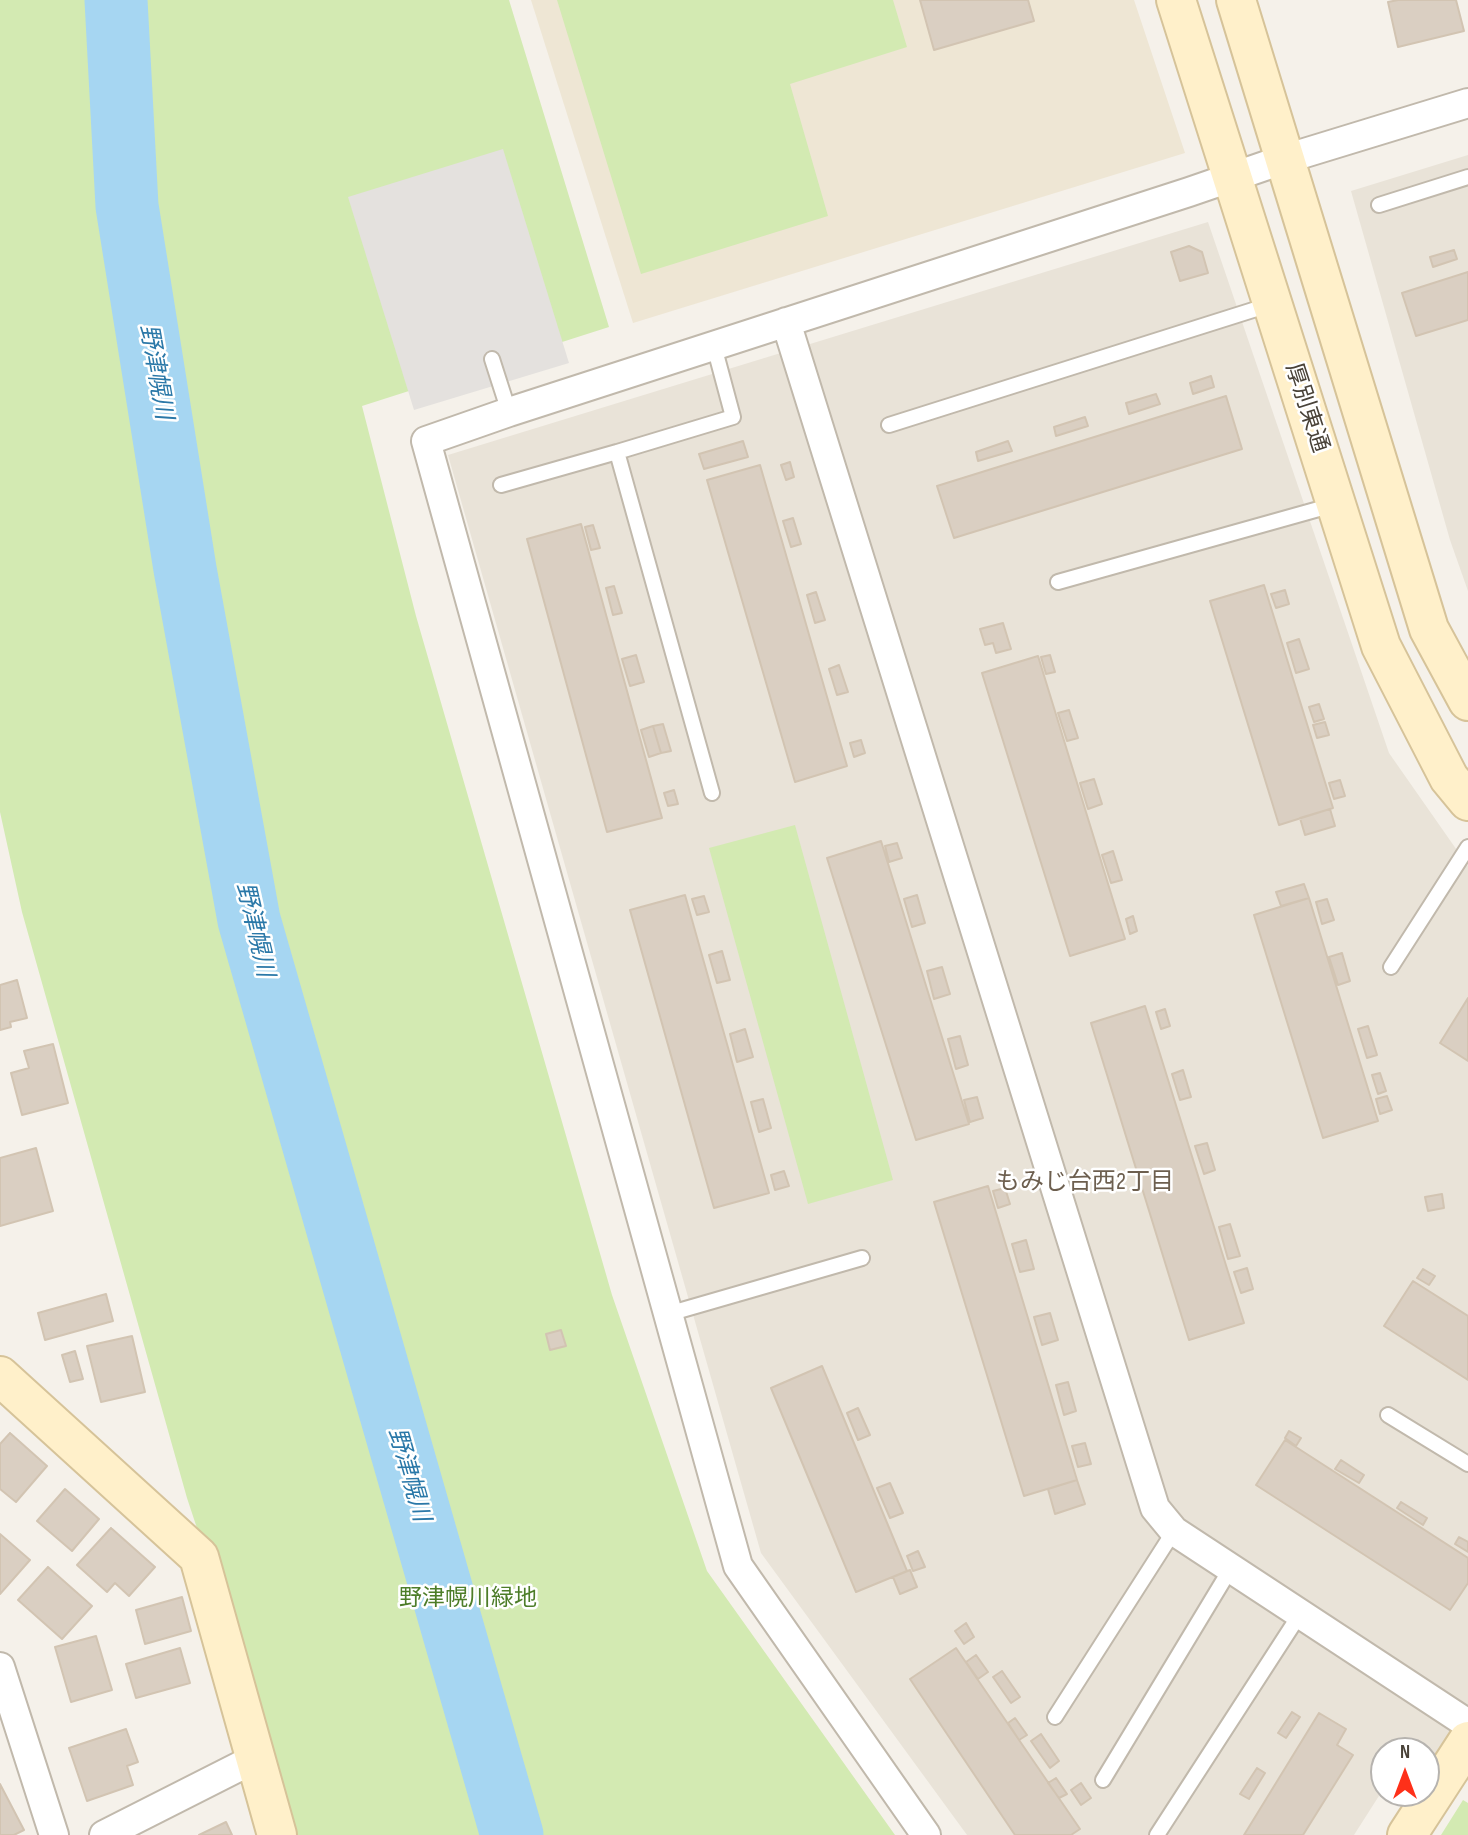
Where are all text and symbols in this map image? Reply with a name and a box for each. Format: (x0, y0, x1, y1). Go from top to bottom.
water label: 野津幌川 (132, 322, 178, 422)
street label: 厚別東通 (1279, 360, 1333, 456)
water label: 野津幌川 (229, 880, 279, 980)
district label: もみじ台西2丁目 (996, 1169, 1174, 1197)
water label: 野津幌川 (381, 1425, 435, 1525)
park label: 野津幌川緑地 (399, 1585, 537, 1613)
north arrow (1370, 1737, 1440, 1807)
text: N (1400, 1741, 1410, 1764)

